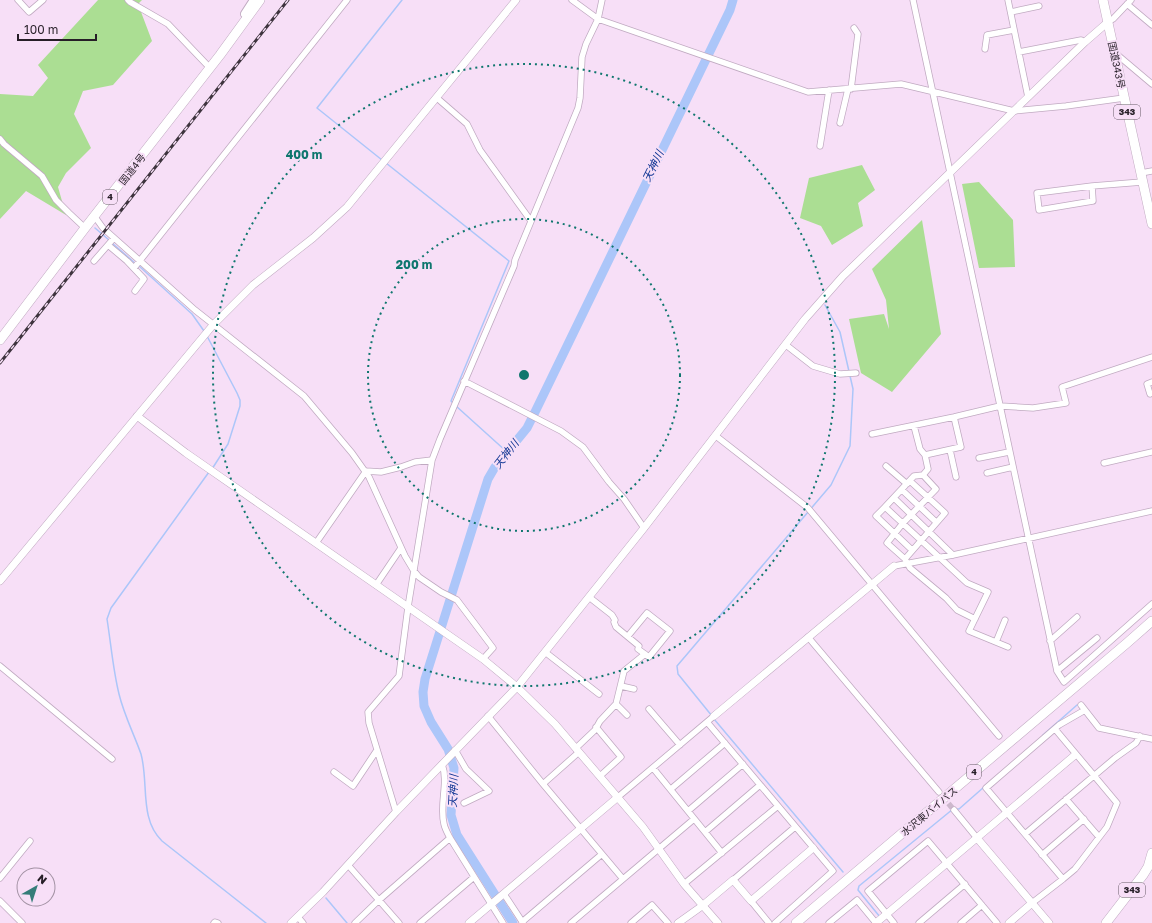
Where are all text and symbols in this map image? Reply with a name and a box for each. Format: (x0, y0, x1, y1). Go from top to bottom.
scale bar (18, 16, 96, 42)
text: 100 m (24, 22, 58, 37)
street label: 国道343号 (1106, 40, 1128, 90)
road number: 343 (1114, 105, 1140, 119)
text: 400 m (286, 147, 322, 162)
water label: 天神川 (639, 147, 666, 183)
street label: 国道4号 (116, 151, 148, 187)
road number: 4 (103, 190, 117, 204)
text: 200 m (396, 257, 432, 272)
centre of rings (517, 368, 531, 382)
water label: 天神川 (490, 436, 522, 471)
road number: 4 (967, 765, 981, 779)
water label: 天神川 (445, 773, 460, 808)
street label: 水沢東バイパス (898, 784, 960, 838)
north arrow (16, 867, 56, 907)
text: N (35, 871, 50, 887)
road number: 343 (1119, 883, 1145, 897)

